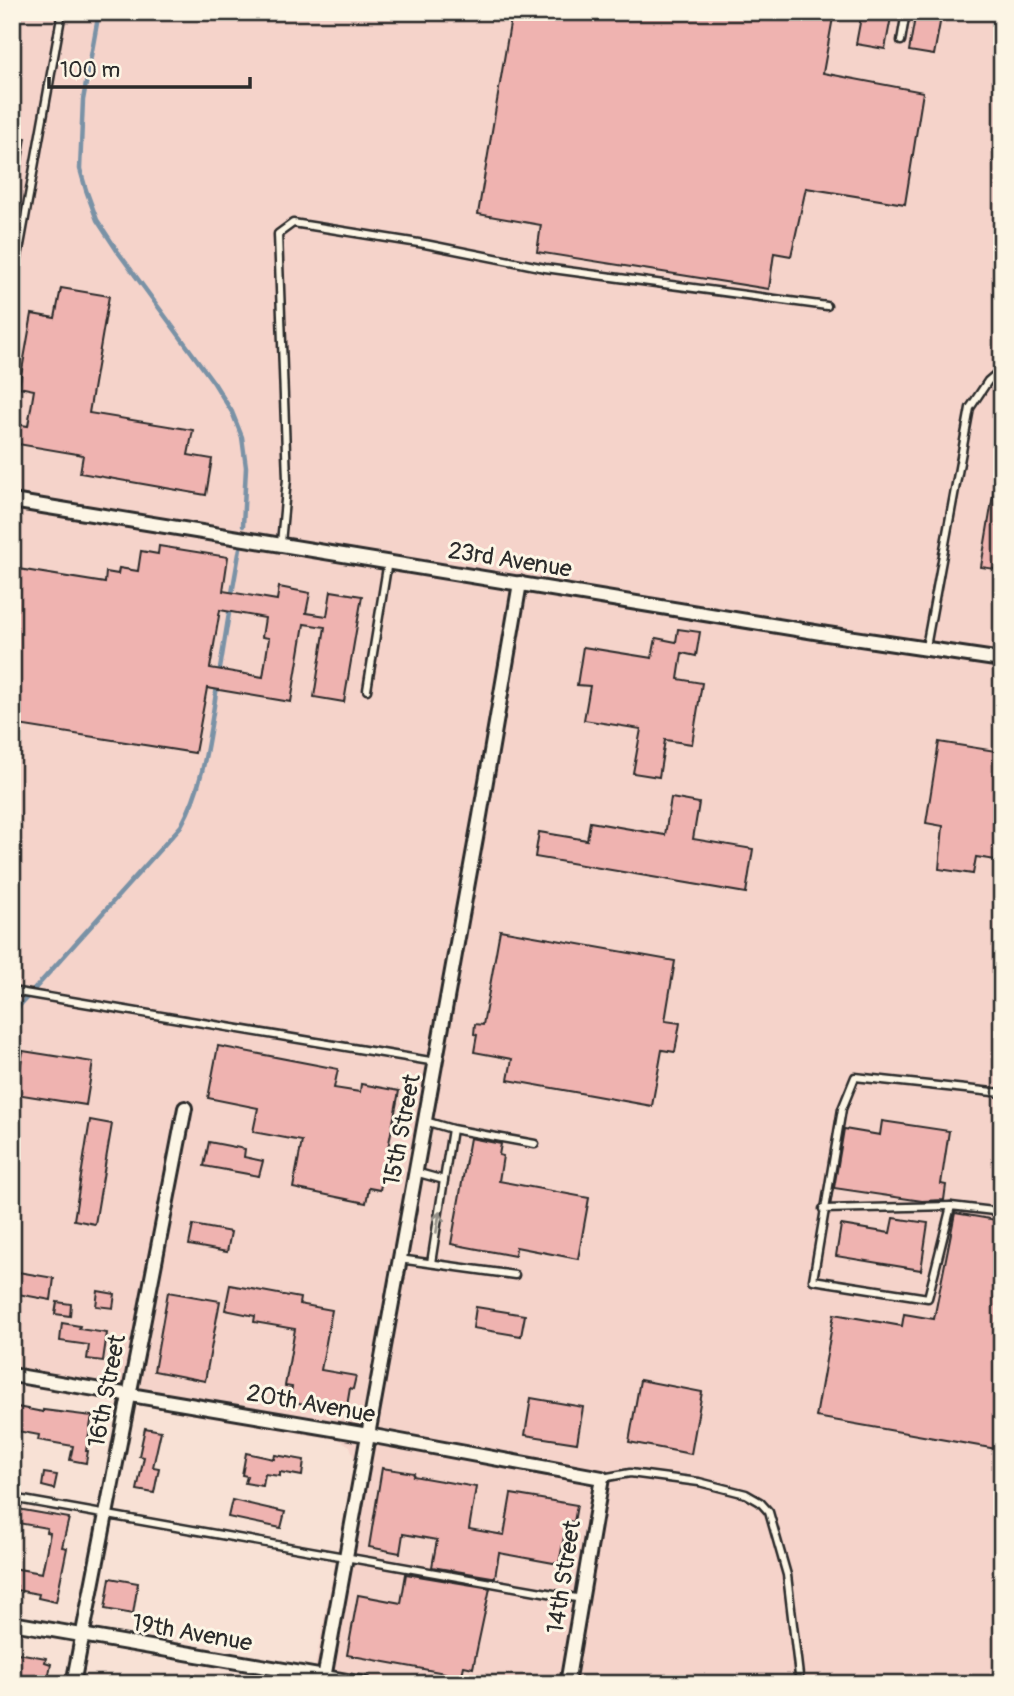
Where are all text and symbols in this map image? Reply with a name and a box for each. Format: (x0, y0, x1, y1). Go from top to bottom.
scale bar (49, 46, 250, 90)
text: 100 m (60, 57, 120, 84)
street label: 23rd Avenue (446, 536, 574, 584)
street label: 15th Street (377, 1071, 427, 1189)
one-way arrow (431, 1211, 444, 1233)
street label: 16th Street (82, 1332, 132, 1450)
street label: 20th Avenue (245, 1378, 378, 1430)
street label: 14th Street (541, 1518, 587, 1636)
street label: 19th Avenue (130, 1608, 255, 1658)

